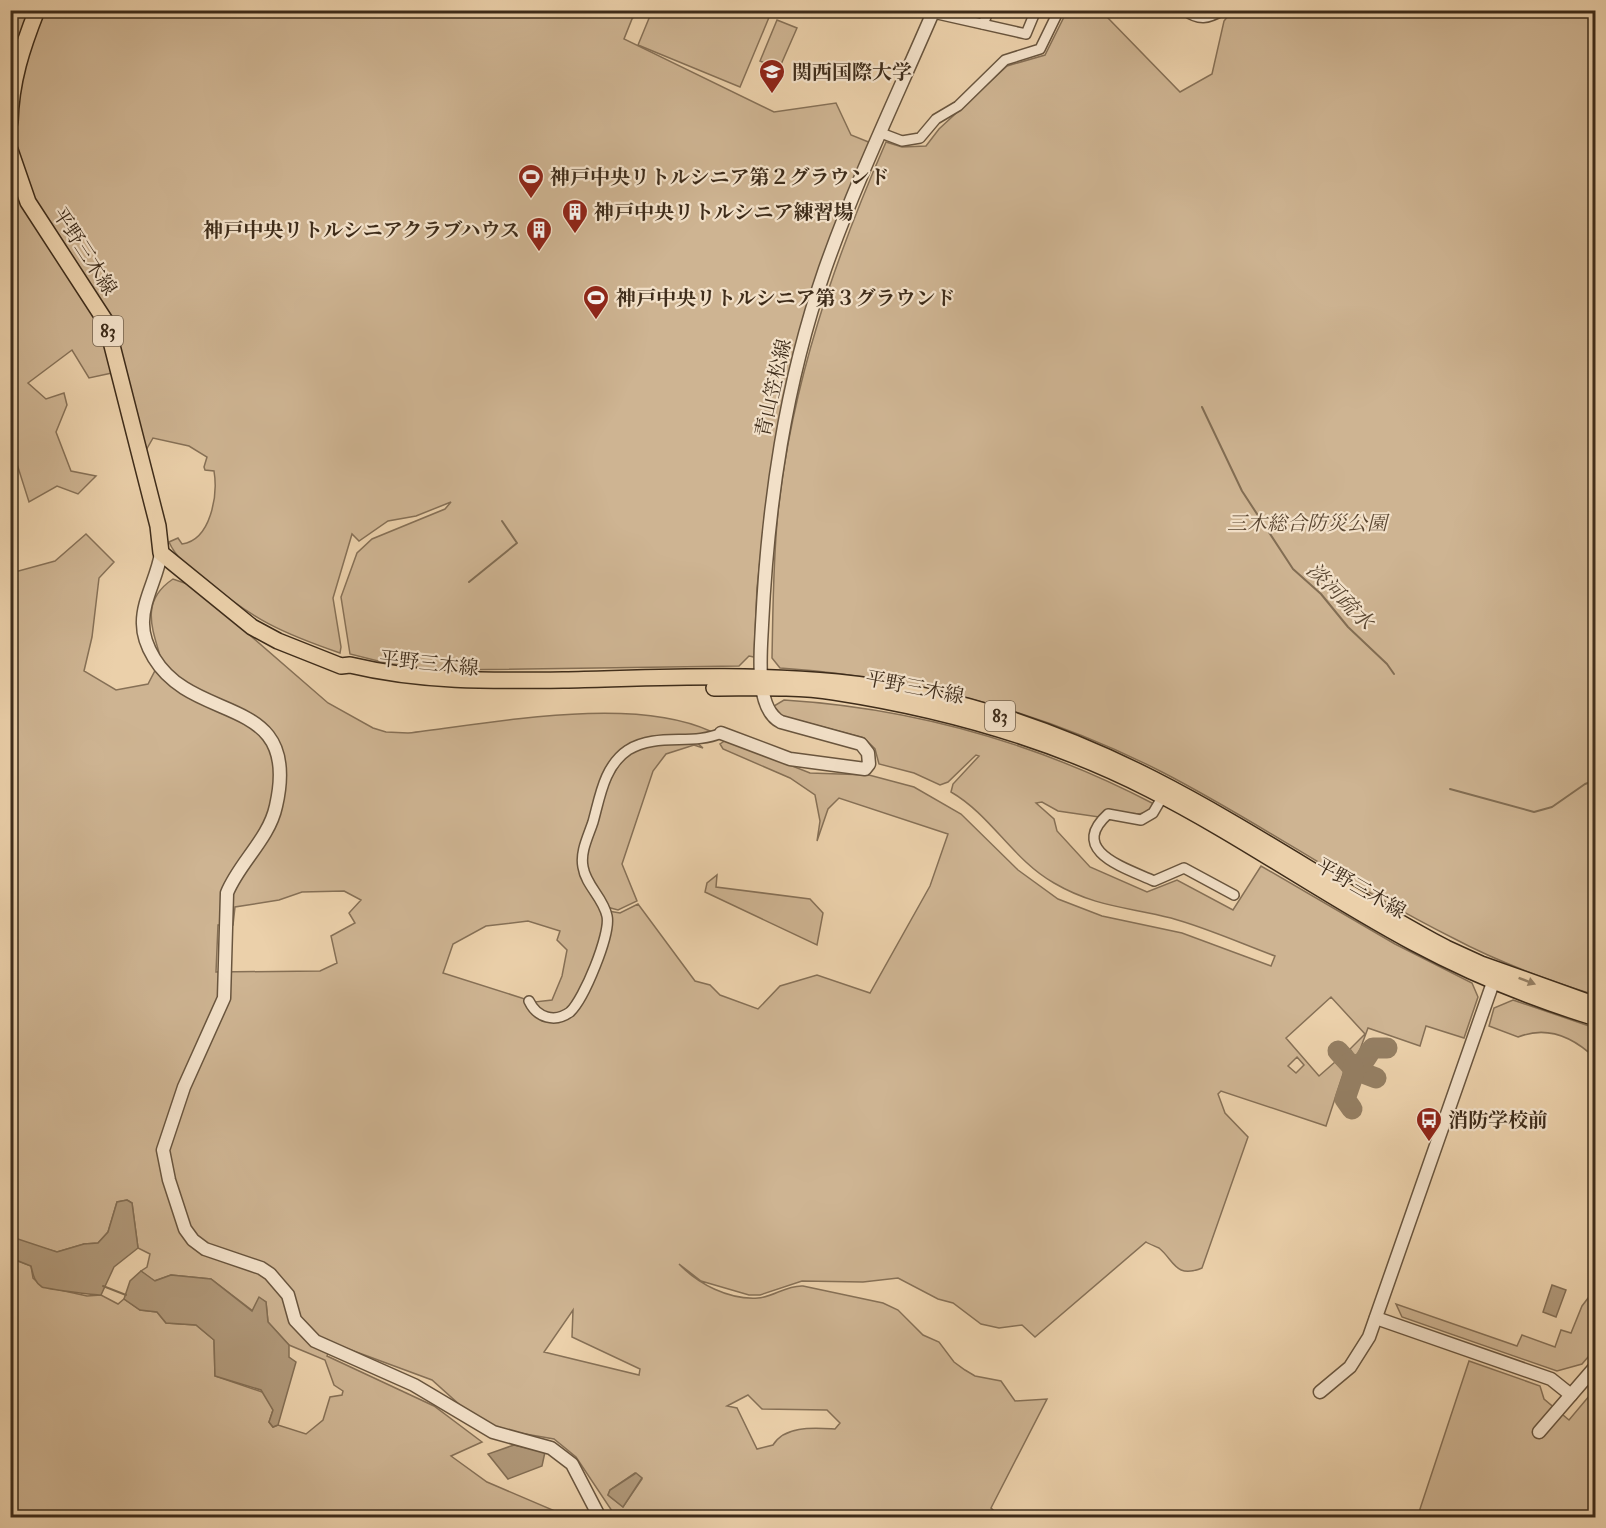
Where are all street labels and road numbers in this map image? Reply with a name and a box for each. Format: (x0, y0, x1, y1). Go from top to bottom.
street label: 平野三木線 (47, 203, 122, 300)
road number: 83 (93, 316, 123, 346)
street label: 青山笠松線 (750, 337, 797, 440)
street label: 平野三木線 (378, 646, 480, 681)
street label: 平野三木線 (863, 666, 966, 709)
road number: 83 (985, 701, 1015, 731)
street label: 平野三木線 (1311, 853, 1410, 924)

